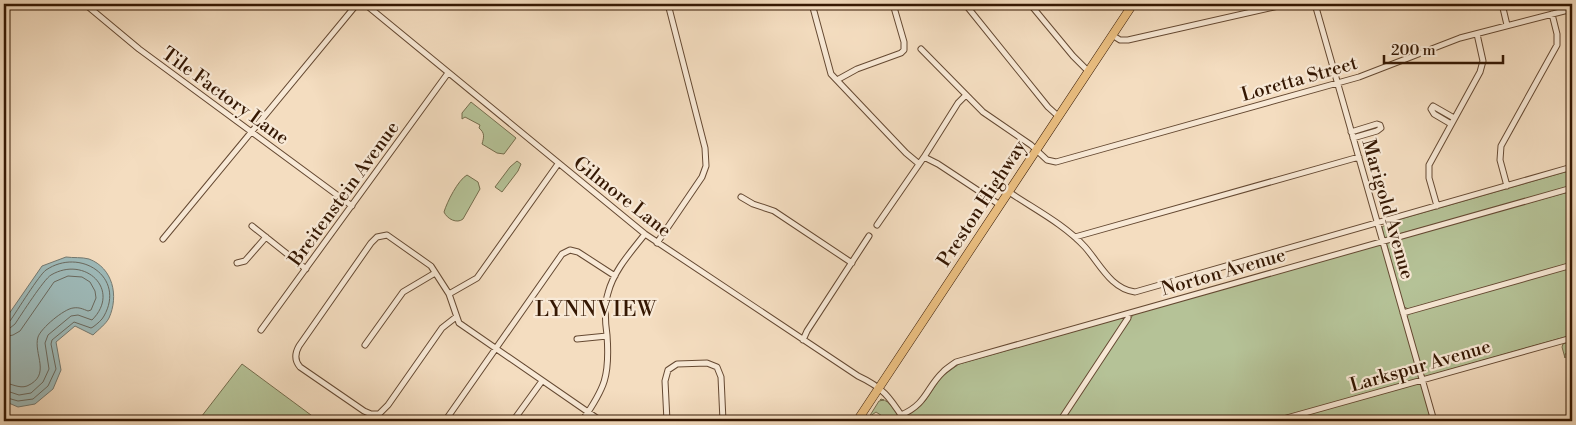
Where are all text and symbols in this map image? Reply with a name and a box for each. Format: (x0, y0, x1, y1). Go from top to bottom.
scale bar (1384, 32, 1502, 64)
text: 200 m (1391, 41, 1436, 60)
street label: Tile Factory Lane (157, 42, 294, 150)
street label: Loretta Street (1238, 51, 1360, 107)
street label: Breitenstein Avenue (283, 116, 404, 272)
street label: Preston Highway (932, 135, 1032, 271)
street label: Marigold Avenue (1357, 136, 1420, 282)
street label: Gilmore Lane (569, 151, 676, 243)
street label: Norton Avenue (1158, 243, 1288, 301)
district label: LYNNVIEW (535, 297, 657, 323)
street label: Larkspur Avenue (1347, 334, 1494, 398)

